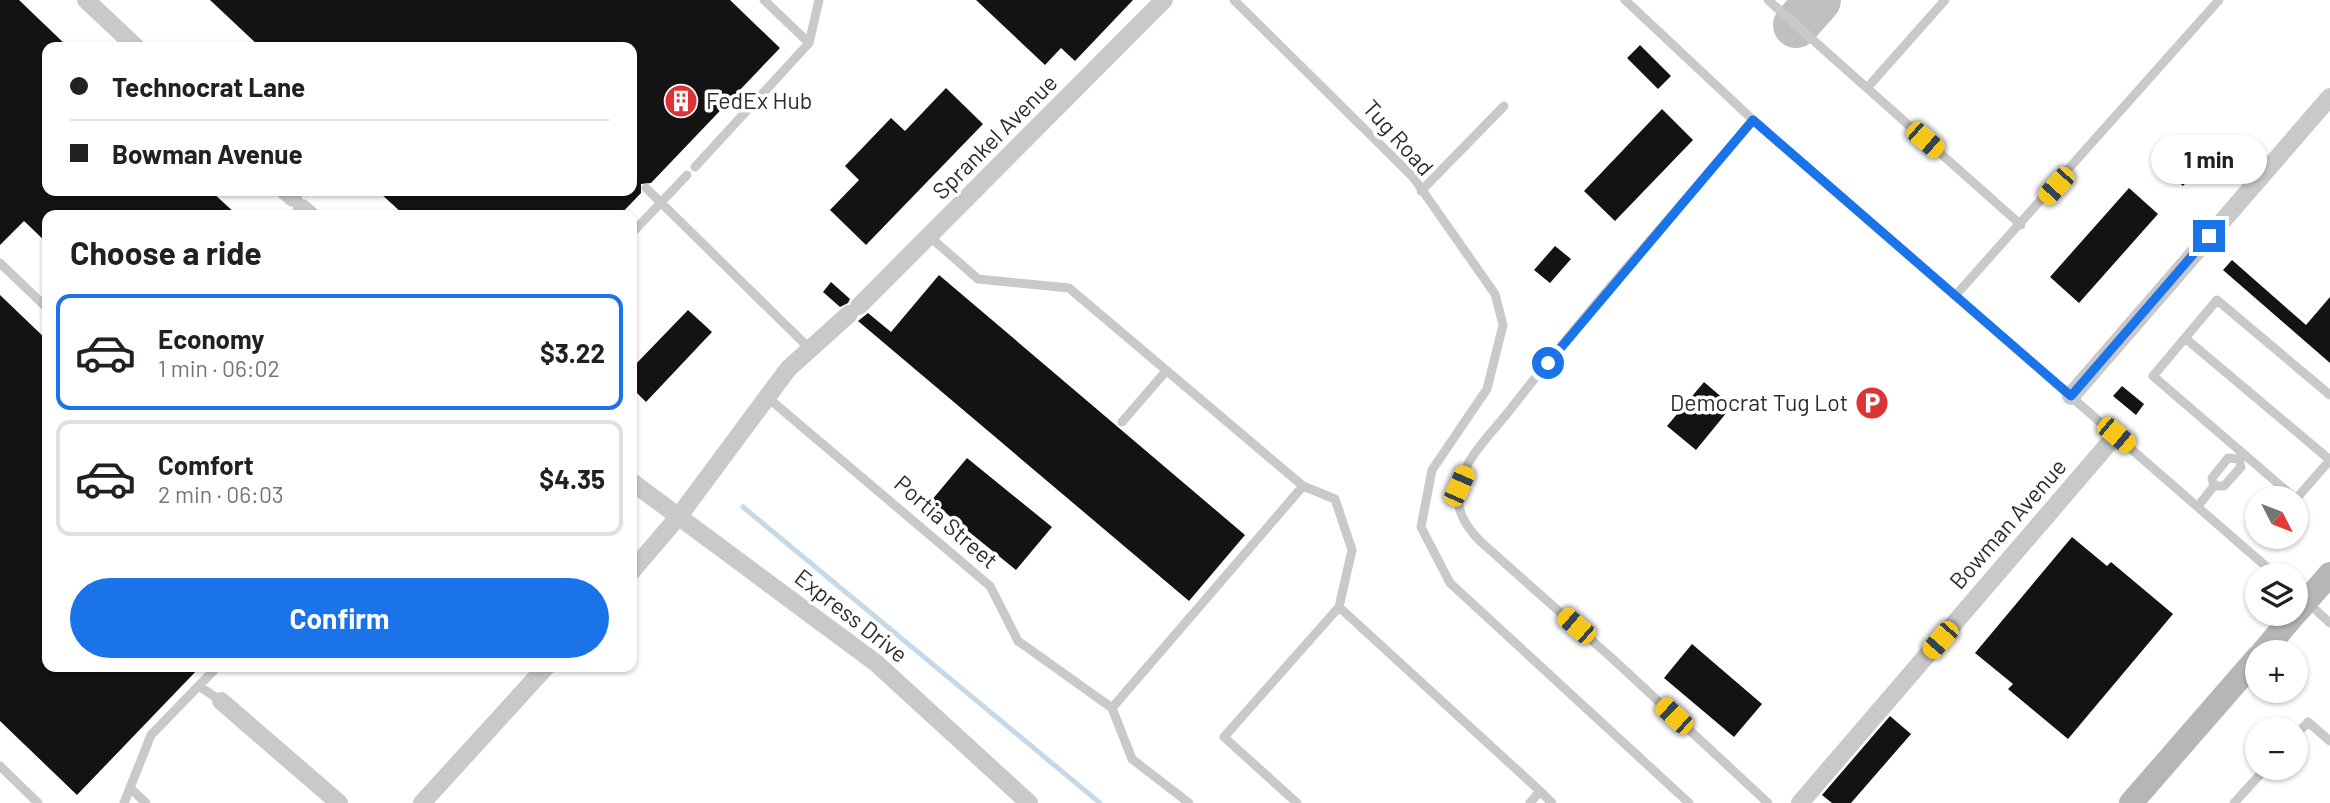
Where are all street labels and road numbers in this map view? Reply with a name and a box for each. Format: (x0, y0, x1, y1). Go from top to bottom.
street label: Sprankel Avenue (926, 68, 1063, 205)
street label: Tug Road (1357, 94, 1440, 181)
street label: Bowman Avenue (1943, 452, 2072, 594)
street label: Portia Street (889, 469, 1004, 574)
street label: Express Drive (790, 562, 914, 668)

